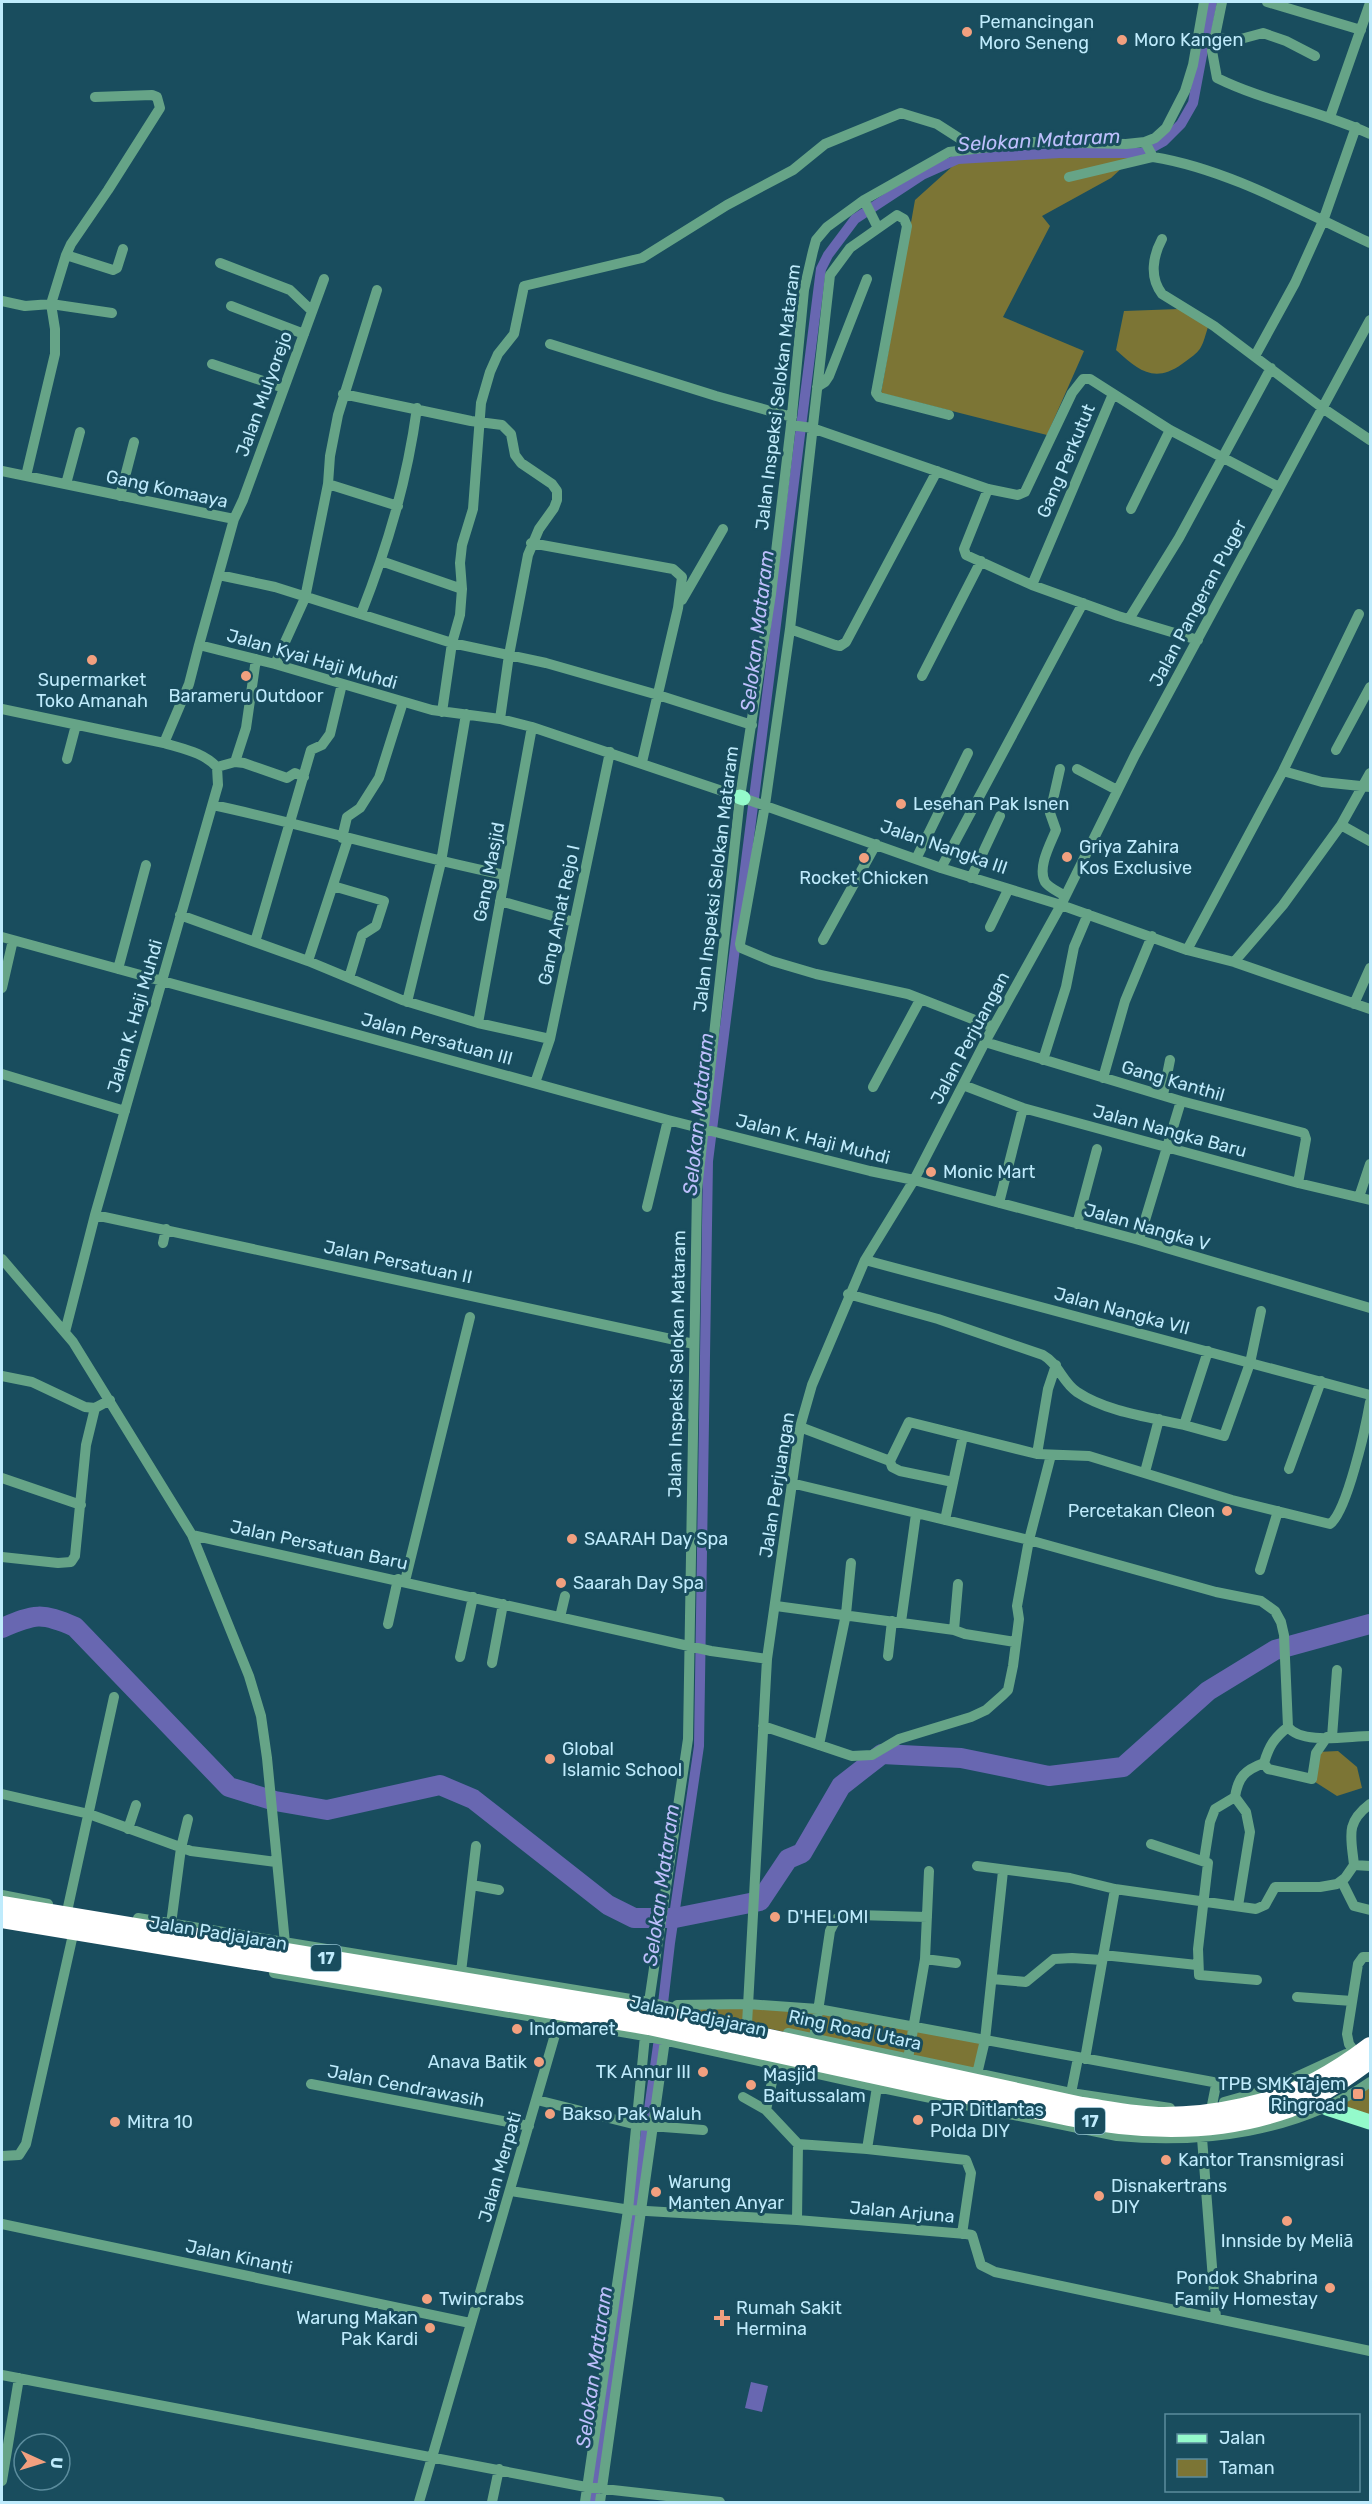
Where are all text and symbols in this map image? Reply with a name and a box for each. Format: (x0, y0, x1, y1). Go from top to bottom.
place label: Pemancingan Moro Seneng (979, 11, 1094, 54)
marker: Pemancingan Moro Seneng (960, 25, 974, 39)
place label: Moro Kangen (1134, 29, 1243, 51)
marker: Moro Kangen (1115, 33, 1129, 47)
water label: Selokan Mataram (957, 124, 1121, 156)
street label: Jalan Inspeksi Selokan Mataram (751, 263, 805, 531)
street label: Jalan Mulyorejo (231, 328, 297, 460)
street label: Gang Perkutut (1032, 401, 1100, 521)
street label: Gang Komaaya (104, 465, 230, 513)
street label: Jalan Pangeran Puger (1145, 516, 1251, 690)
water label: Selokan Mataram (735, 549, 779, 713)
street label: Jalan Kyai Haji Muhdi (224, 624, 400, 694)
marker: Supermarket Toko Amanah (85, 653, 99, 667)
place label: Supermarket Toko Amanah (36, 669, 148, 712)
marker: Barameru Outdoor (239, 669, 253, 683)
place label: Barameru Outdoor (168, 685, 324, 707)
street label: Jalan Inspeksi Selokan Mataram (689, 745, 743, 1013)
place label: Lesehan Pak Isnen (913, 793, 1069, 815)
marker: Lesehan Pak Isnen (894, 797, 908, 811)
street label: Jalan Nangka III (877, 815, 1011, 879)
street label: Gang Masjid (469, 820, 509, 924)
place label: Griya Zahira Kos Exclusive (1079, 836, 1192, 879)
street label: Gang Amat Rejo I (533, 843, 585, 987)
marker: Griya Zahira Kos Exclusive (1060, 850, 1074, 864)
marker: Rocket Chicken (857, 851, 871, 865)
place label: Rocket Chicken (799, 867, 929, 889)
street label: Jalan K. Haji Muhdi (103, 937, 167, 1095)
street label: Jalan Perjuangan (926, 968, 1014, 1108)
street label: Jalan Persatuan III (359, 1008, 515, 1070)
water label: Selokan Mataram (678, 1032, 718, 1196)
street label: Gang Kanthil (1119, 1056, 1227, 1106)
street label: Jalan Nangka Baru (1091, 1100, 1249, 1162)
street label: Jalan K. Haji Muhdi (734, 1109, 892, 1169)
place label: Monic Mart (943, 1161, 1035, 1183)
marker: Monic Mart (924, 1165, 938, 1179)
street label: Jalan Nangka V (1082, 1199, 1213, 1256)
street label: Jalan Inspeksi Selokan Mataram (664, 1230, 690, 1498)
street label: Jalan Persatuan II (322, 1236, 474, 1288)
street label: Jalan Nangka VII (1052, 1282, 1192, 1340)
street label: Jalan Perjuangan (755, 1411, 799, 1559)
place label: Percetakan Cleon (1068, 1500, 1215, 1522)
marker: Percetakan Cleon (1220, 1504, 1234, 1518)
street label: Jalan Persatuan Baru (228, 1515, 410, 1575)
place label: SAARAH Day Spa (584, 1528, 728, 1550)
marker: SAARAH Day Spa (565, 1532, 579, 1546)
place label: Saarah Day Spa (573, 1572, 704, 1594)
marker: Saarah Day Spa (554, 1576, 568, 1590)
place label: Global Islamic School (562, 1738, 682, 1781)
marker: Global Islamic School (543, 1752, 557, 1766)
water label: Selokan Mataram (638, 1802, 684, 1968)
place label: D'HELOMI (787, 1906, 868, 1928)
marker: D'HELOMI (768, 1910, 782, 1924)
street label: Jalan Padjajaran (147, 1911, 289, 1955)
road number: 17 (311, 1945, 341, 1971)
street label: Jalan Padjajaran (627, 1991, 769, 2041)
street label: Ring Road Utara (786, 2005, 924, 2055)
place label: Indomaret (529, 2018, 616, 2040)
marker: Indomaret (510, 2022, 524, 2036)
place label: Anava Batik (428, 2051, 528, 2073)
marker: Anava Batik (532, 2055, 546, 2069)
street label: Jalan Cendrawasih (325, 2060, 487, 2112)
place label: TK Annur III (596, 2061, 691, 2083)
place label: Masjid Baitussalam (763, 2064, 866, 2107)
marker: TK Annur III (696, 2065, 710, 2079)
place label: TPB SMK Tajem Ringroad (1218, 2073, 1346, 2116)
marker: Masjid Baitussalam (744, 2078, 758, 2092)
marker: TPB SMK Tajem Ringroad (1351, 2087, 1365, 2101)
place label: PJR Ditlantas Polda DIY (930, 2099, 1044, 2142)
place label: Bakso Pak Waluh (562, 2103, 702, 2125)
marker: Bakso Pak Waluh (543, 2107, 557, 2121)
road number: 17 (1075, 2108, 1105, 2134)
street label: Jalan Merpati (474, 2109, 526, 2225)
place label: Mitra 10 (127, 2111, 193, 2133)
marker: PJR Ditlantas Polda DIY (911, 2113, 925, 2127)
marker: Mitra 10 (108, 2115, 122, 2129)
place label: Kantor Transmigrasi (1178, 2149, 1344, 2171)
marker: Kantor Transmigrasi (1159, 2153, 1173, 2167)
place label: Warung Manten Anyar (668, 2171, 784, 2214)
place label: Disnakertrans DIY (1111, 2175, 1227, 2218)
marker: Warung Manten Anyar (649, 2185, 663, 2199)
marker: Disnakertrans DIY (1092, 2189, 1106, 2203)
street label: Jalan Arjuna (848, 2196, 956, 2228)
marker: Innside by Meliã (1280, 2214, 1294, 2228)
place label: Innside by Meliã (1221, 2230, 1353, 2252)
street label: Jalan Kinanti (183, 2235, 295, 2279)
place label: Pondok Shabrina Family Homestay (1174, 2267, 1318, 2310)
marker: Pondok Shabrina Family Homestay (1323, 2281, 1337, 2295)
water label: Selokan Mataram (571, 2284, 617, 2450)
place label: Twincrabs (439, 2288, 524, 2310)
marker: Twincrabs (420, 2292, 434, 2306)
place label: Rumah Sakit Hermina (736, 2297, 842, 2340)
place label: Warung Makan Pak Kardi (296, 2307, 418, 2350)
marker: Rumah Sakit Hermina (713, 2309, 731, 2327)
marker: Warung Makan Pak Kardi (423, 2321, 437, 2335)
legend (1165, 2414, 1360, 2492)
text: Jalan (1219, 2427, 1266, 2449)
north arrow (12, 2432, 72, 2492)
text: U (47, 2457, 66, 2469)
text: Taman (1219, 2457, 1275, 2479)

